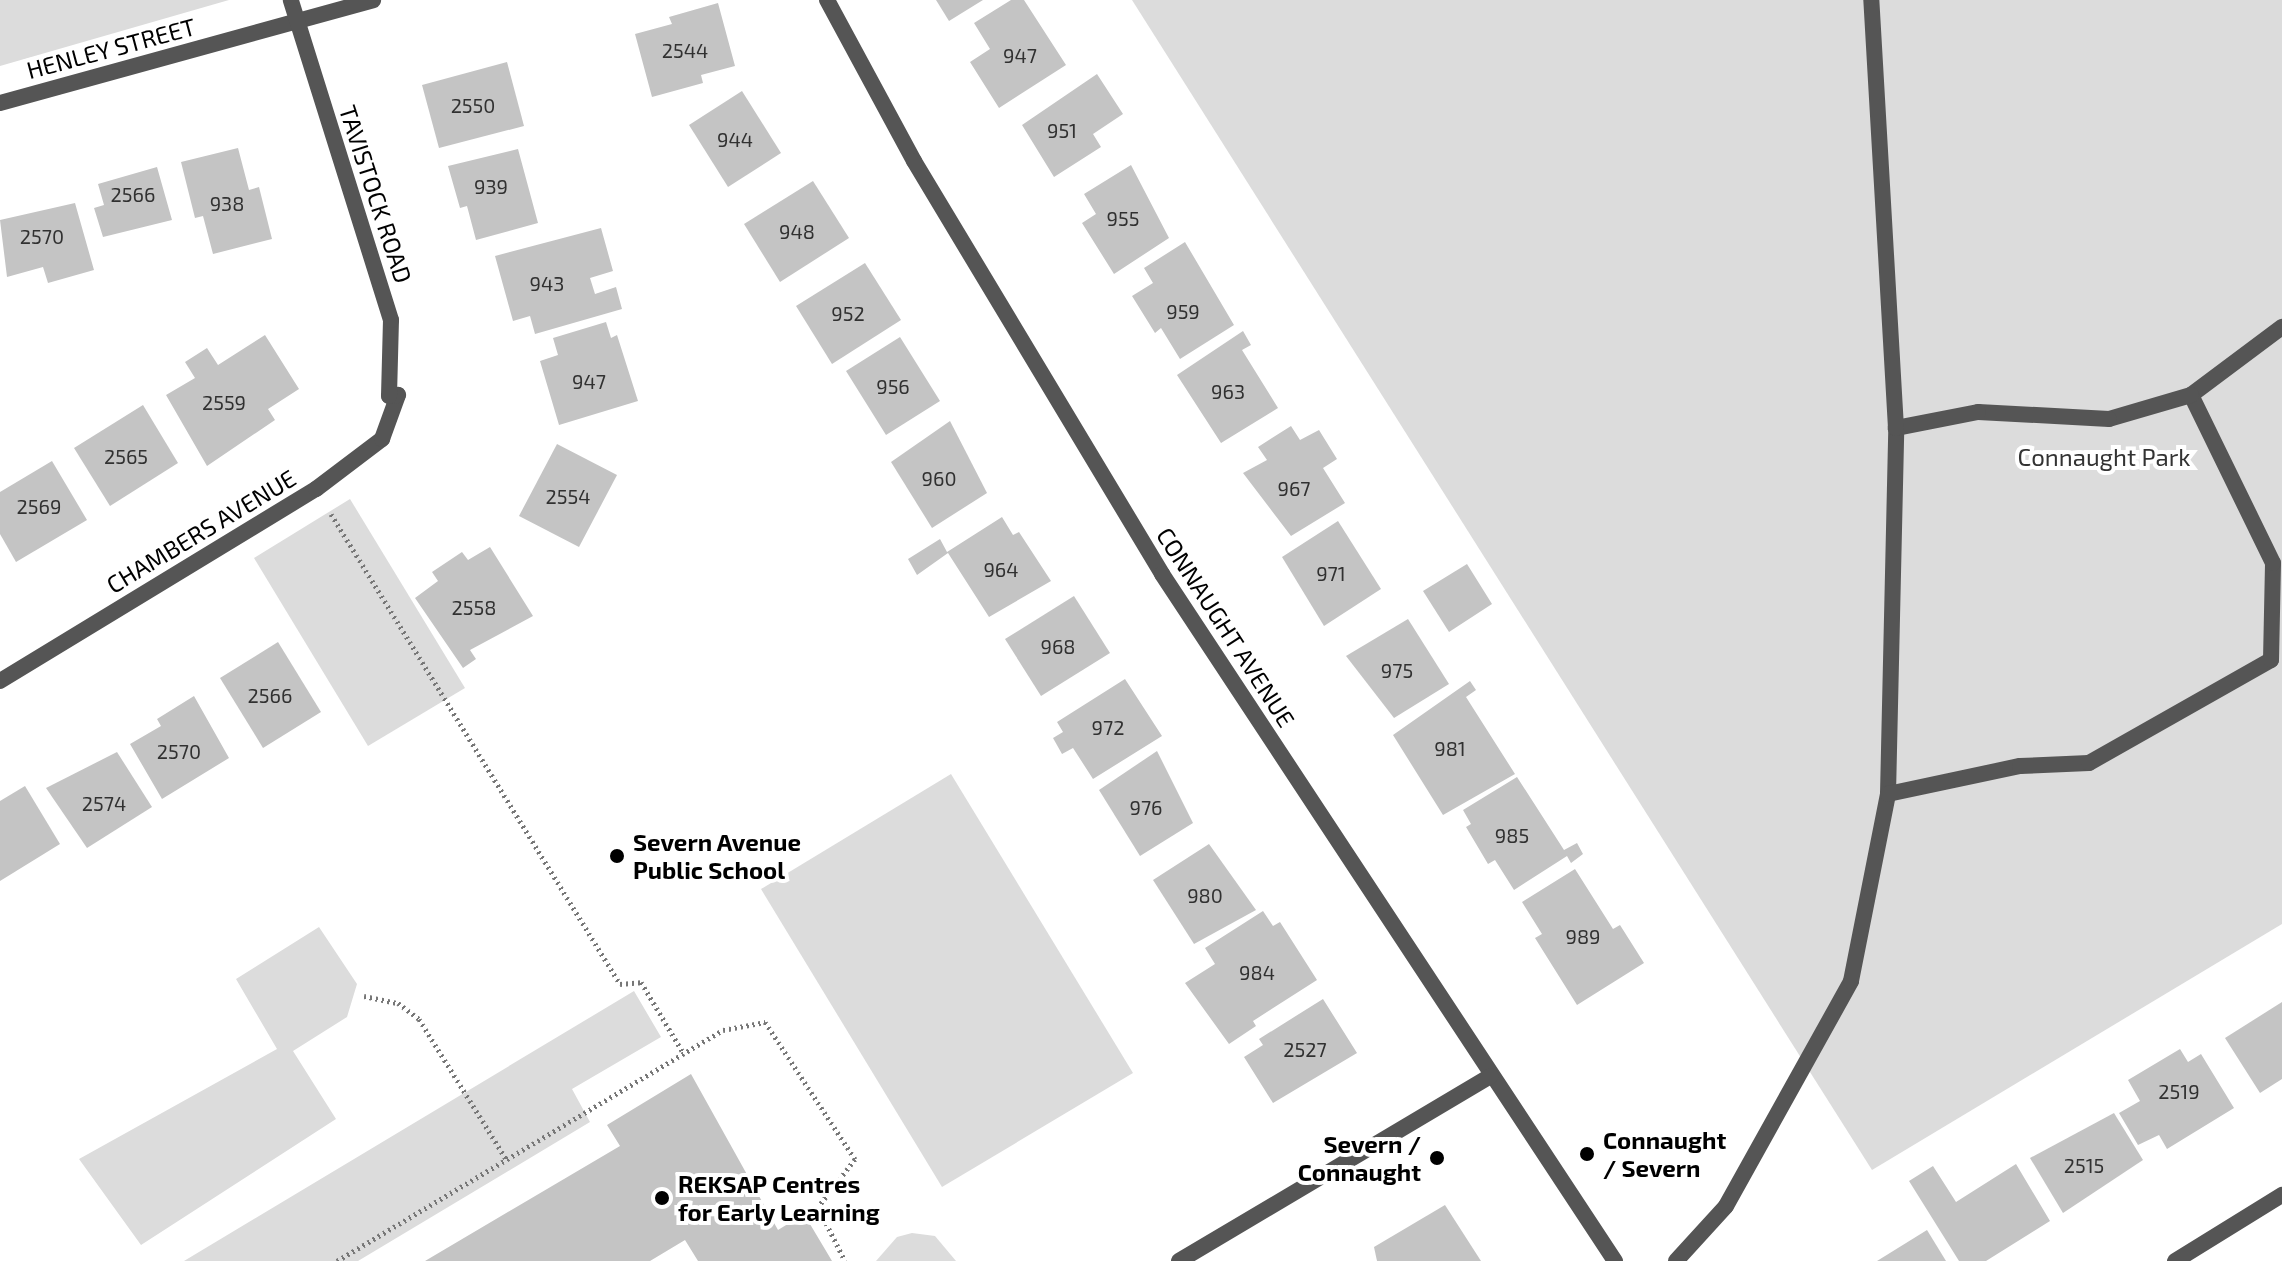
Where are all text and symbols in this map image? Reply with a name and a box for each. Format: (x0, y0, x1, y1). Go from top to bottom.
street label: HENLEY STREET (23, 12, 199, 84)
house number: 2544 (662, 38, 708, 62)
house number: 947 (1003, 43, 1037, 67)
house number: 2550 (451, 93, 495, 117)
street label: TAVISTOCK ROAD (334, 101, 418, 287)
house number: 951 (1047, 118, 1077, 142)
house number: 944 (717, 127, 753, 151)
house number: 939 (474, 174, 508, 198)
house number: 2566 (111, 182, 155, 206)
house number: 938 (210, 191, 244, 215)
house number: 955 (1107, 206, 1139, 230)
house number: 948 (779, 219, 815, 243)
house number: 2570 (20, 224, 64, 248)
house number: 943 (530, 271, 564, 295)
house number: 959 (1166, 299, 1200, 323)
house number: 952 (831, 301, 865, 325)
house number: 947 (572, 369, 606, 393)
house number: 956 (876, 374, 910, 398)
house number: 963 (1211, 379, 1245, 403)
house number: 2559 (202, 390, 246, 414)
park label: Connaught Park (2018, 443, 2190, 471)
house number: 2565 (104, 444, 148, 468)
street label: CHAMBERS AVENUE (101, 463, 301, 599)
house number: 960 (922, 466, 956, 490)
house number: 967 (1277, 476, 1311, 500)
house number: 2554 (546, 484, 590, 508)
house number: 2569 (17, 494, 61, 518)
street label: CONNAUGHT AVENUE (1150, 521, 1302, 733)
house number: 964 (983, 557, 1019, 581)
house number: 971 (1316, 561, 1346, 585)
house number: 2558 (452, 595, 496, 619)
house number: 968 (1040, 634, 1076, 658)
house number: 975 (1381, 658, 1413, 682)
house number: 2566 (248, 683, 292, 707)
house number: 972 (1092, 715, 1124, 739)
house number: 981 (1434, 736, 1466, 760)
house number: 2570 (157, 739, 201, 763)
house number: 2574 (82, 791, 126, 815)
house number: 976 (1129, 795, 1163, 819)
house number: 985 (1495, 823, 1529, 847)
place label: Severn Avenue Public School (633, 828, 802, 884)
marker: Severn Avenue Public School (608, 847, 626, 865)
house number: 980 (1187, 883, 1223, 907)
house number: 989 (1565, 924, 1601, 948)
house number: 984 (1239, 960, 1275, 984)
house number: 2527 (1283, 1037, 1327, 1061)
house number: 2519 (2158, 1079, 2200, 1103)
place label: Connaught / Severn (1603, 1126, 1726, 1182)
place label: Severn / Connaught (1298, 1130, 1421, 1186)
marker: Connaught / Severn (1578, 1145, 1596, 1163)
marker: Severn / Connaught (1428, 1149, 1446, 1167)
house number: 2515 (2064, 1153, 2104, 1177)
place label: REKSAP Centres for Early Learning (678, 1170, 881, 1226)
marker: REKSAP Centres for Early Learning (653, 1189, 671, 1207)

